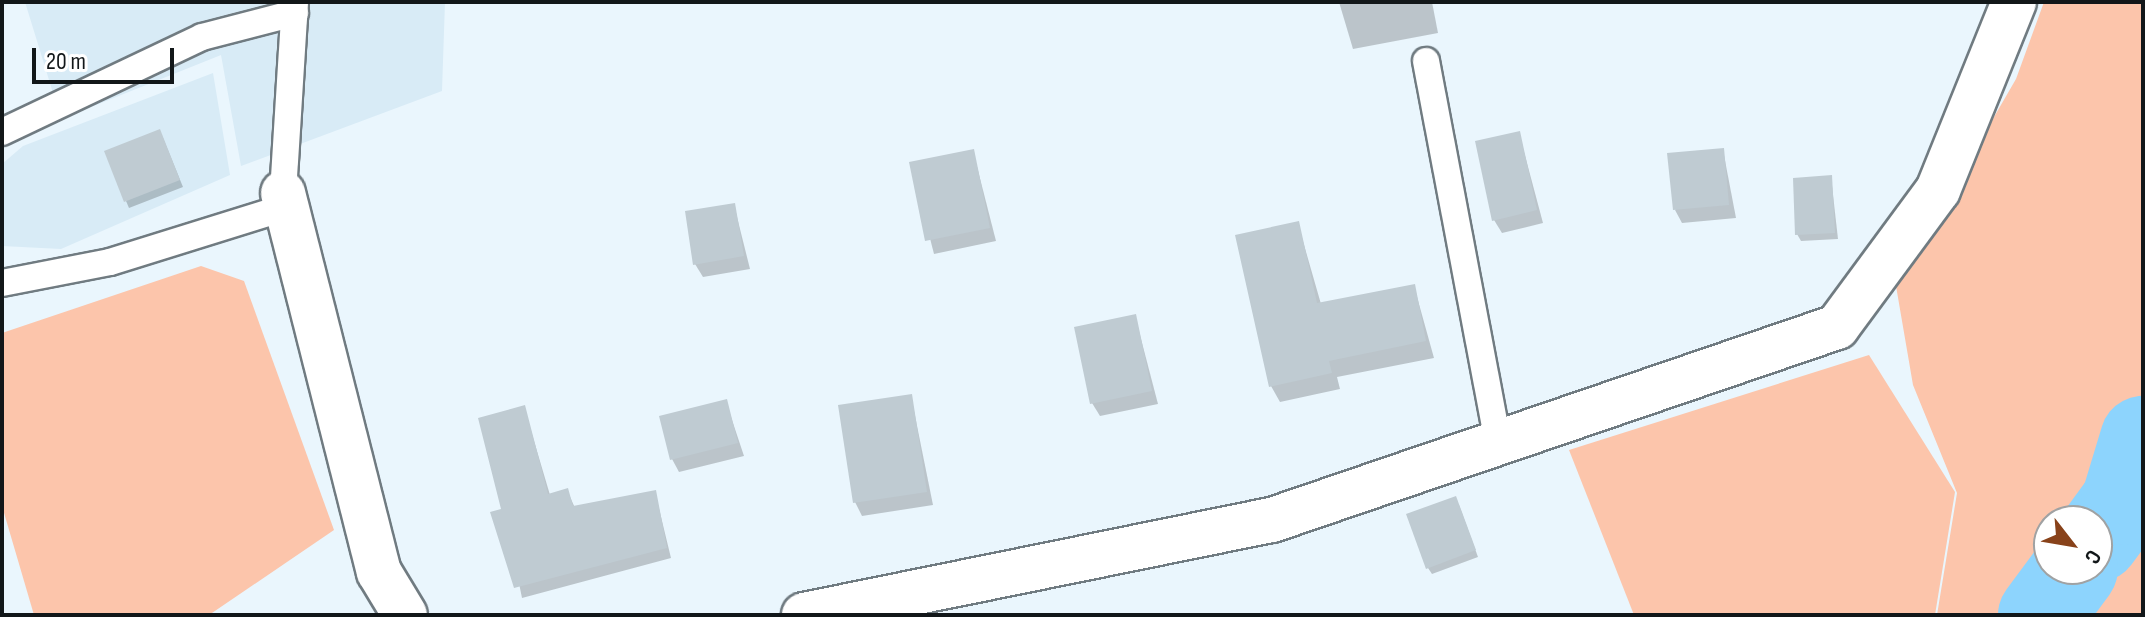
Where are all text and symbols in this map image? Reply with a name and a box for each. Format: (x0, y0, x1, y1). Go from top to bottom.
scale bar (36, 32, 178, 82)
text: 20 m (46, 47, 86, 76)
north arrow (2033, 505, 2113, 585)
text: С (2078, 545, 2107, 568)

